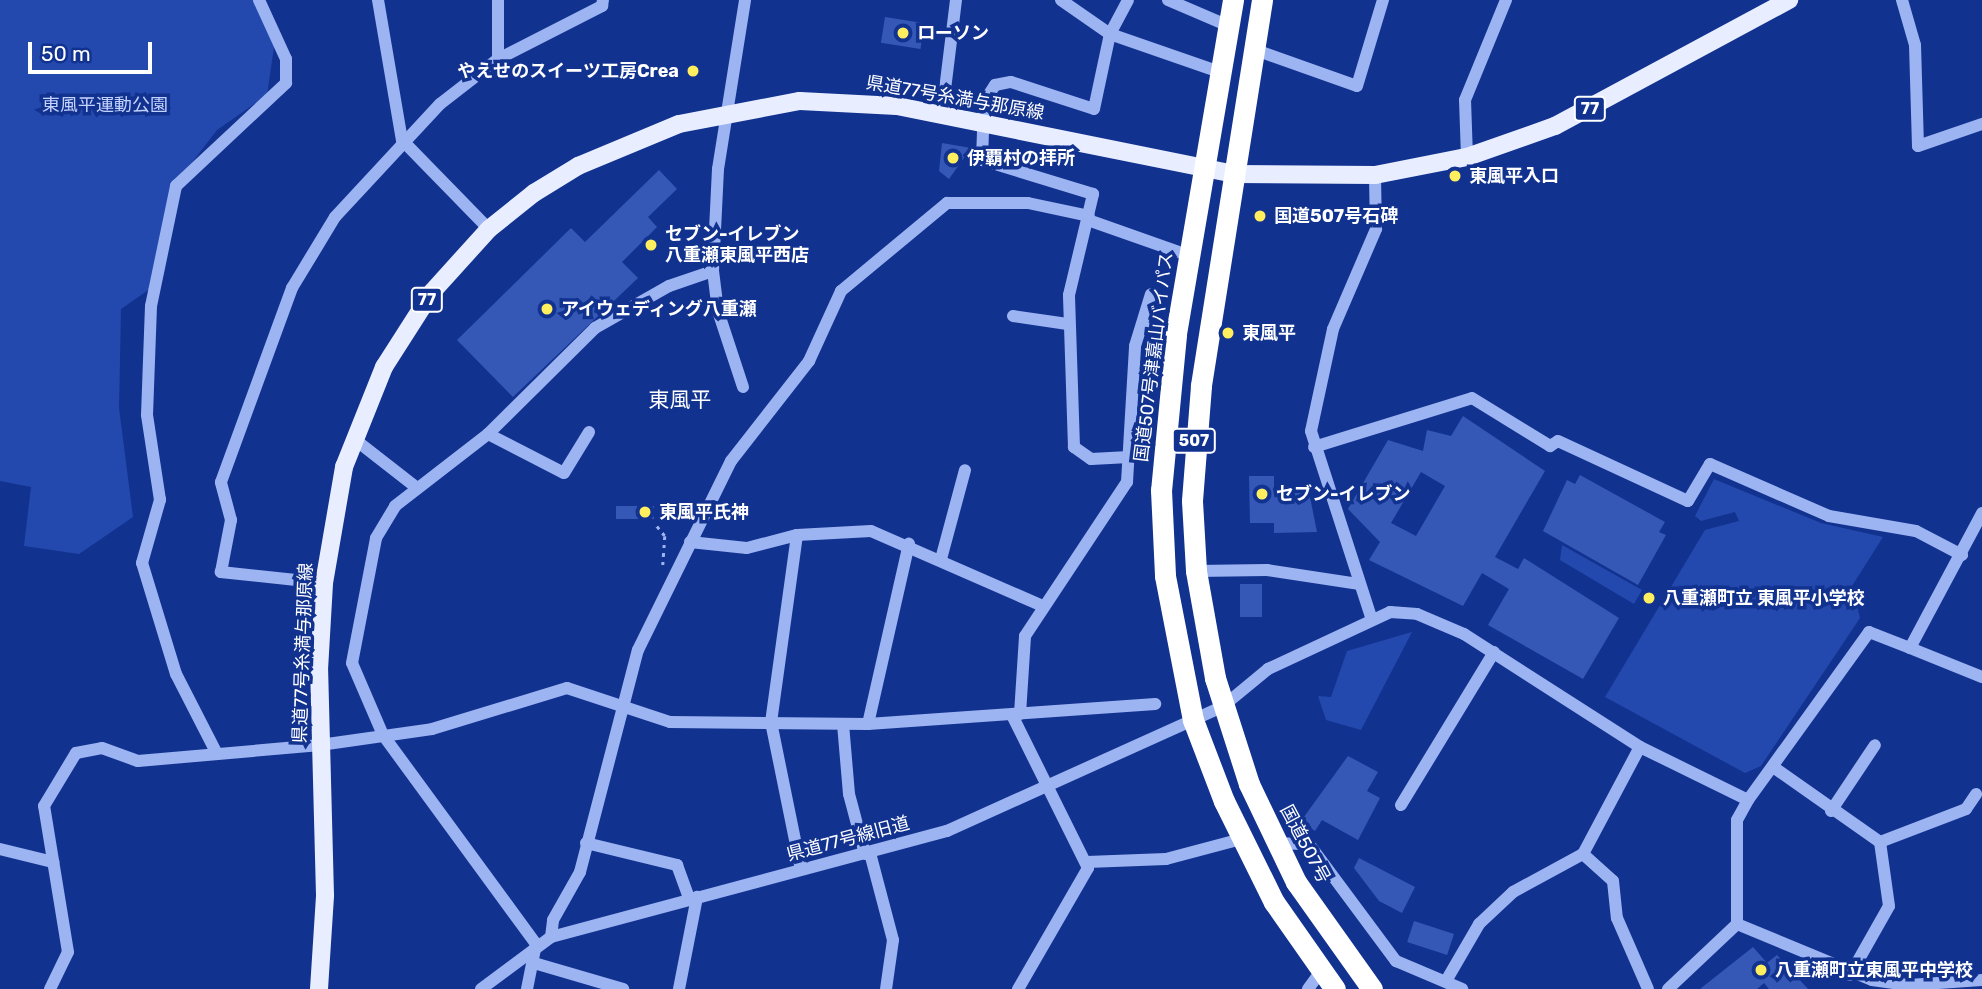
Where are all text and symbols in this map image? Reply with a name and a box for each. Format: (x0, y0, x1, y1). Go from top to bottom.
place label: ローソン (917, 22, 989, 44)
marker: ローソン (895, 25, 911, 41)
scale bar (32, 28, 156, 72)
text: 50 m (41, 41, 91, 66)
place label: やえせのスイーツ工房Crea (457, 60, 679, 82)
marker: やえせのスイーツ工房Crea (685, 63, 701, 79)
street label: 県道77号糸満与那原線 (864, 72, 1046, 124)
park label: 東風平運動公園 (42, 94, 168, 116)
road number: 77 (1572, 96, 1608, 122)
place label: 伊覇村の拝所 (967, 147, 1075, 169)
marker: 伊覇村の拝所 (945, 150, 961, 166)
place label: 東風平入口 (1469, 165, 1559, 187)
marker: 東風平入口 (1447, 168, 1463, 184)
place label: 国道507号石碑 (1274, 205, 1398, 227)
marker: 国道507号石碑 (1252, 208, 1268, 224)
place label: セブン-イレブン 八重瀬東風平西店 (665, 224, 809, 266)
marker: セブン-イレブン 八重瀬東風平西店 (643, 237, 659, 253)
street label: 国道507号津嘉山バイパス (1130, 251, 1178, 463)
road number: 77 (410, 288, 444, 312)
place label: アイウェディング八重瀬 (561, 298, 759, 320)
marker: アイウェディング八重瀬 (539, 301, 555, 317)
place label: 東風平 (1242, 322, 1296, 344)
marker: 東風平 (1220, 325, 1236, 341)
district label: 東風平 (649, 387, 711, 413)
road number: 507 (1171, 428, 1217, 454)
place label: セブン-イレブン (1276, 483, 1411, 505)
marker: セブン-イレブン (1254, 486, 1270, 502)
place label: 東風平氏神 (659, 501, 749, 523)
marker: 東風平氏神 (637, 504, 653, 520)
street label: 県道77号糸満与那原線 (289, 562, 317, 744)
place label: 八重瀬町立 東風平小学校 (1663, 587, 1865, 609)
marker: 八重瀬町立 東風平小学校 (1641, 590, 1657, 606)
street label: 国道507号 (1275, 801, 1335, 887)
street label: 県道77号線旧道 (784, 812, 912, 866)
place label: 八重瀬町立東風平中学校 (1775, 959, 1973, 981)
marker: 八重瀬町立東風平中学校 (1753, 962, 1769, 978)

